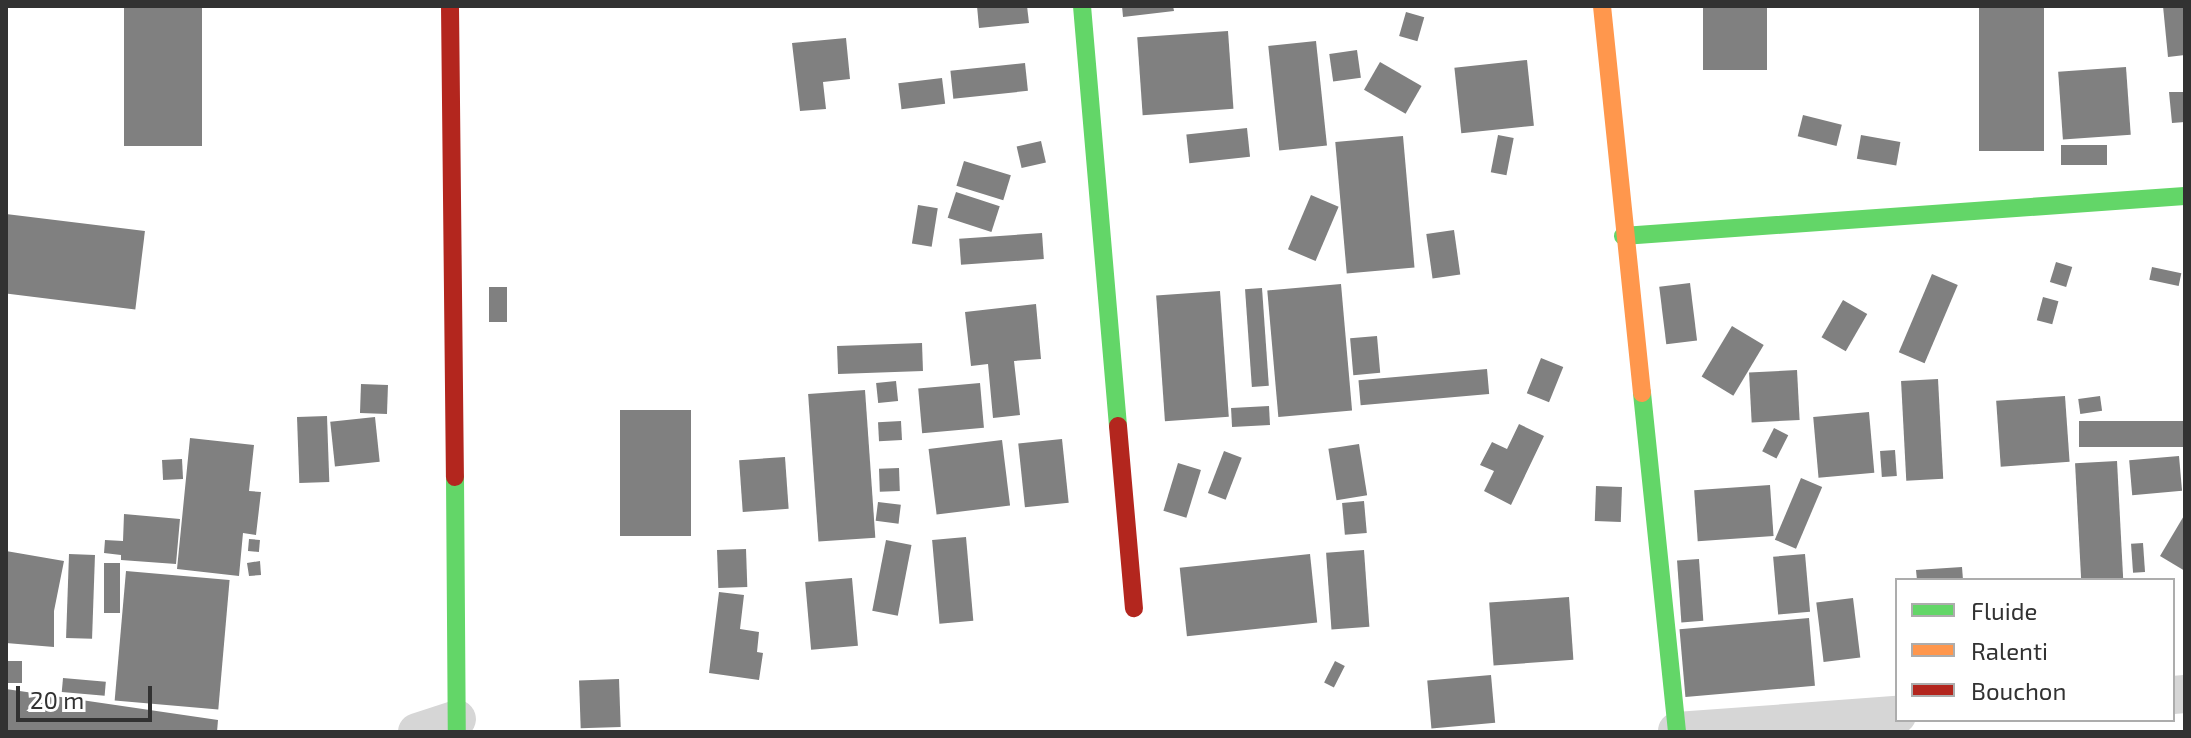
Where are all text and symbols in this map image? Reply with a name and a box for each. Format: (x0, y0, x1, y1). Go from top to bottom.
legend (1895, 578, 2175, 722)
text: Fluide (1971, 596, 2037, 625)
text: Ralenti (1971, 636, 2048, 665)
scale bar (20, 670, 156, 720)
text: Bouchon (1971, 676, 2066, 705)
text: 20 m (30, 685, 84, 714)

